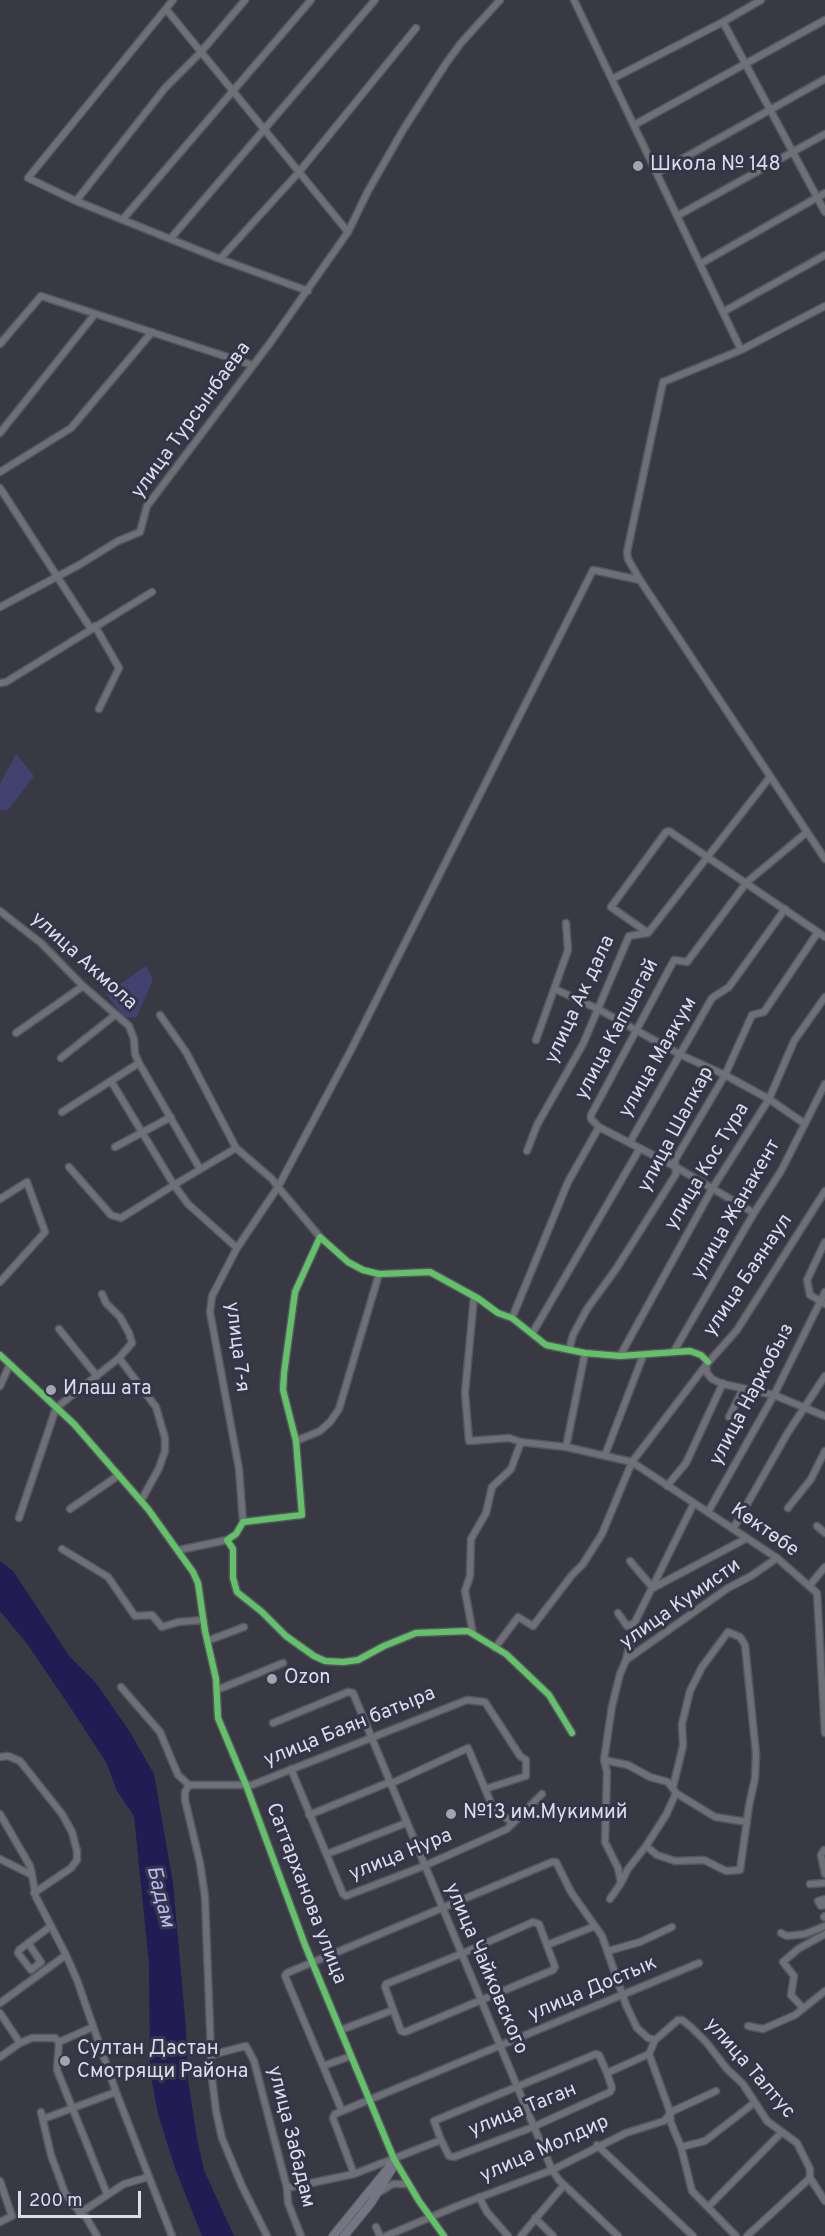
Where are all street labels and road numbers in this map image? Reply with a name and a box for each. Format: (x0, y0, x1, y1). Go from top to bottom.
street label: улица Турсынбаева (127, 338, 257, 504)
street label: улица Акмола (25, 908, 141, 1016)
street label: улица Ак дала (541, 932, 621, 1068)
street label: улица Капшагай (571, 956, 665, 1104)
street label: улица Маякум (615, 993, 703, 1123)
street label: улица Шалкар (634, 1063, 720, 1197)
street label: улица Кос Тура (661, 1099, 755, 1235)
street label: улица Жанакент (687, 1136, 787, 1284)
street label: улица Баянаул (699, 1210, 799, 1342)
street label: улица 7-я (219, 1301, 253, 1393)
street label: улица Наркобыз (705, 1320, 801, 1470)
street label: Көктөбе (725, 1499, 803, 1563)
street label: улица Кумисти (616, 1554, 746, 1656)
street label: улица Баян батыра (261, 1683, 439, 1773)
street label: Саттарханова улица (259, 1800, 351, 1988)
street label: улица Нура (346, 1824, 456, 1888)
street label: улица Чайковского (438, 1880, 532, 2058)
street label: улица Достык (525, 1952, 661, 2028)
street label: улица Талтус (699, 2014, 799, 2124)
street label: улица Забадам (261, 2064, 319, 2210)
street label: улица Таган (465, 2078, 581, 2144)
street label: улица Молдир (477, 2111, 613, 2189)

